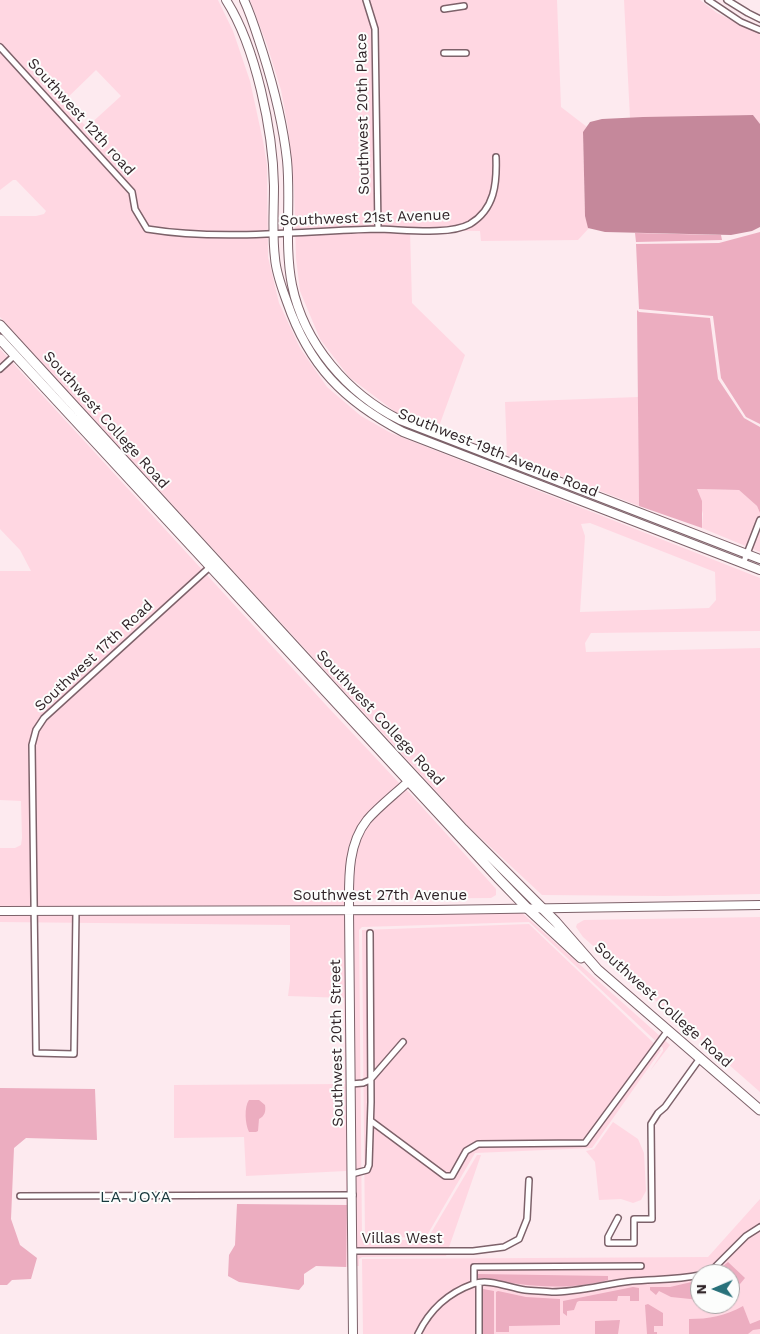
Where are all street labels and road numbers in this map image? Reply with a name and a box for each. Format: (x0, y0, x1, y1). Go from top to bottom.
street label: Southwest 20th Place (353, 33, 373, 195)
street label: Southwest 12th road (24, 55, 138, 179)
street label: Southwest 21st Avenue (279, 206, 451, 230)
street label: Southwest College Road (39, 347, 173, 493)
street label: Southwest 19th Avenue Road (395, 405, 601, 501)
street label: Southwest 17th Road (31, 597, 157, 715)
street label: Southwest College Road (312, 646, 448, 790)
street label: Southwest 27th Avenue (293, 887, 467, 905)
street label: Southwest College Road (590, 938, 736, 1072)
street label: Southwest 20th Street (327, 959, 347, 1127)
street label: Villas West (361, 1230, 443, 1248)

